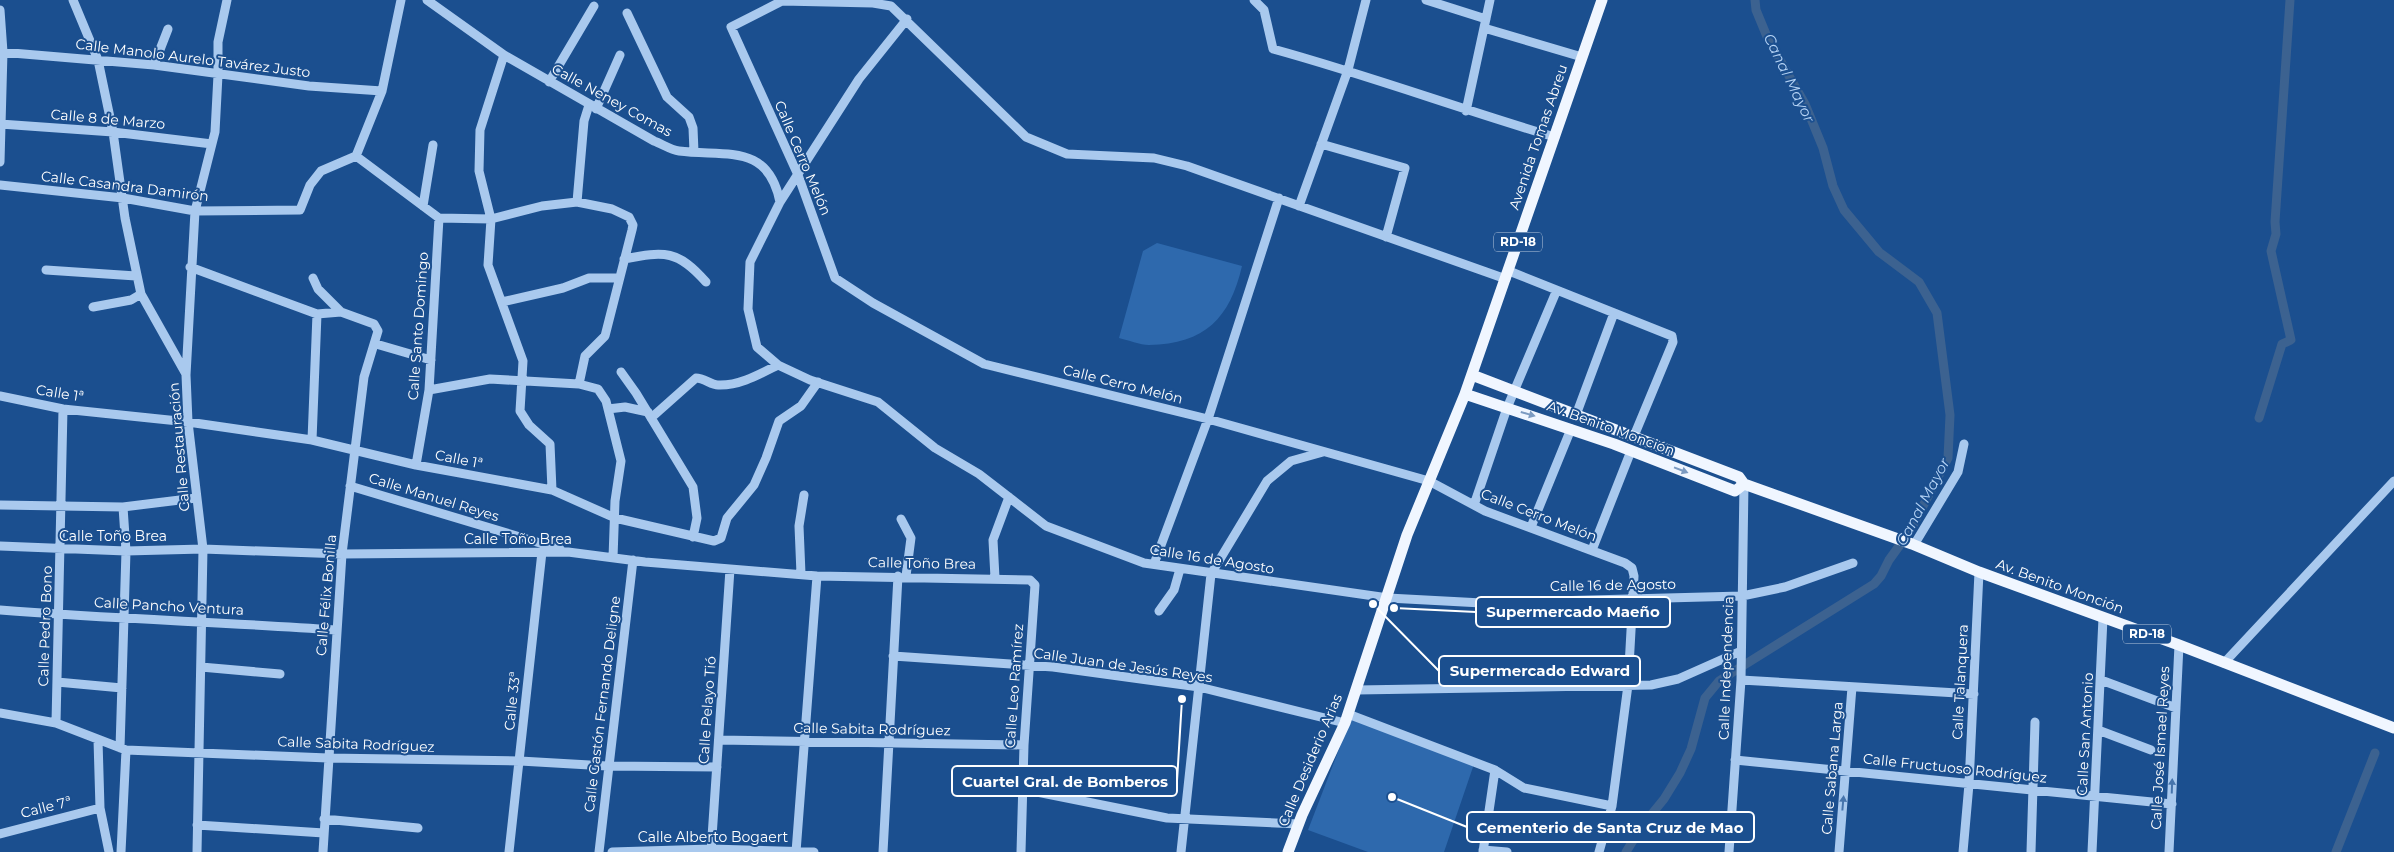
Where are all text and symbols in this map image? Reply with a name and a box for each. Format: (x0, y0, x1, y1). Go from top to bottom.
water label: Canal Mayor (1760, 30, 1820, 126)
street label: Calle Manolo Aurelo Tavárez Justo (74, 35, 312, 81)
street label: Calle Neney Comas (549, 59, 676, 141)
street label: Avenida Tomas Abreu (1505, 62, 1571, 212)
street label: Calle Cerro Melón (771, 98, 835, 218)
street label: Calle 8 de Marzo (50, 105, 166, 133)
street label: Calle Casandra Damirón (40, 167, 210, 205)
road number: RD-18 (1494, 232, 1542, 252)
street label: Calle Santo Domingo (404, 251, 432, 401)
street label: Calle Cerro Melón (1061, 360, 1185, 408)
street label: Calle 1ª (35, 380, 85, 406)
street label: Calle Restauración (164, 382, 194, 512)
street label: Av. Benito Monción (1545, 396, 1677, 460)
one-way arrow (1521, 411, 1536, 419)
street label: Calle 1ª (434, 446, 484, 472)
water label: Canal Mayor (1891, 454, 1954, 549)
one-way arrow (1674, 466, 1689, 474)
street label: Calle Manuel Reyes (367, 469, 501, 525)
street label: Calle Cerro Melón (1478, 485, 1600, 545)
street label: Calle Toño Brea (59, 527, 167, 545)
street label: Calle Toño Brea (464, 530, 572, 548)
street label: Calle Félix Bonilla (312, 534, 340, 656)
street label: Calle 16 de Agosto (1148, 540, 1276, 578)
street label: Calle Toño Brea (868, 553, 976, 573)
street label: Av. Benito Monción (1994, 554, 2126, 618)
street label: Calle Pedro Bono (34, 565, 56, 687)
street label: Calle 16 de Agosto (1550, 575, 1676, 595)
street label: Calle Pancho Ventura (93, 593, 245, 619)
street label: Calle Gastón Fernando Deligne (580, 595, 624, 813)
street label: Calle Independencia (1714, 596, 1738, 740)
callout: Supermercado Maeño (1476, 597, 1670, 627)
text: Supermercado Maeño (1486, 602, 1660, 621)
street label: Calle Leo Ramírez (1001, 623, 1027, 749)
street label: Calle Talanquera (1948, 624, 1972, 740)
road number: RD-18 (2123, 624, 2171, 644)
street label: Calle Juan de Jesús Reyes (1032, 644, 1214, 686)
street label: Calle Pelayo Tió (694, 655, 720, 765)
callout: Supermercado Edward (1439, 656, 1640, 686)
text: Supermercado Edward (1450, 661, 1630, 680)
street label: Calle José Ismael Reyes (2147, 666, 2173, 830)
street label: Calle 33ª (500, 671, 524, 731)
street label: Calle San Antonio (2073, 672, 2097, 796)
street label: Calle Desiderio Arias (1274, 691, 1346, 829)
street label: Calle Sabana Larga (1817, 701, 1847, 835)
street label: Calle Sabita Rodríguez (793, 719, 951, 739)
street label: Calle Sabita Rodríguez (277, 732, 435, 756)
street label: Calle Fructuoso Rodríguez (1862, 749, 2048, 787)
callout: Cuartel Gral. de Bomberos (952, 766, 1177, 796)
text: Cuartel Gral. de Bomberos (962, 772, 1168, 791)
one-way arrow (2169, 778, 2177, 794)
street label: Calle 7ª (19, 792, 73, 822)
one-way arrow (1839, 795, 1847, 811)
callout: Cementerio de Santa Cruz de Mao (1467, 812, 1754, 842)
text: Cementerio de Santa Cruz de Mao (1476, 818, 1744, 837)
street label: Calle Alberto Bogaert (638, 828, 788, 846)

